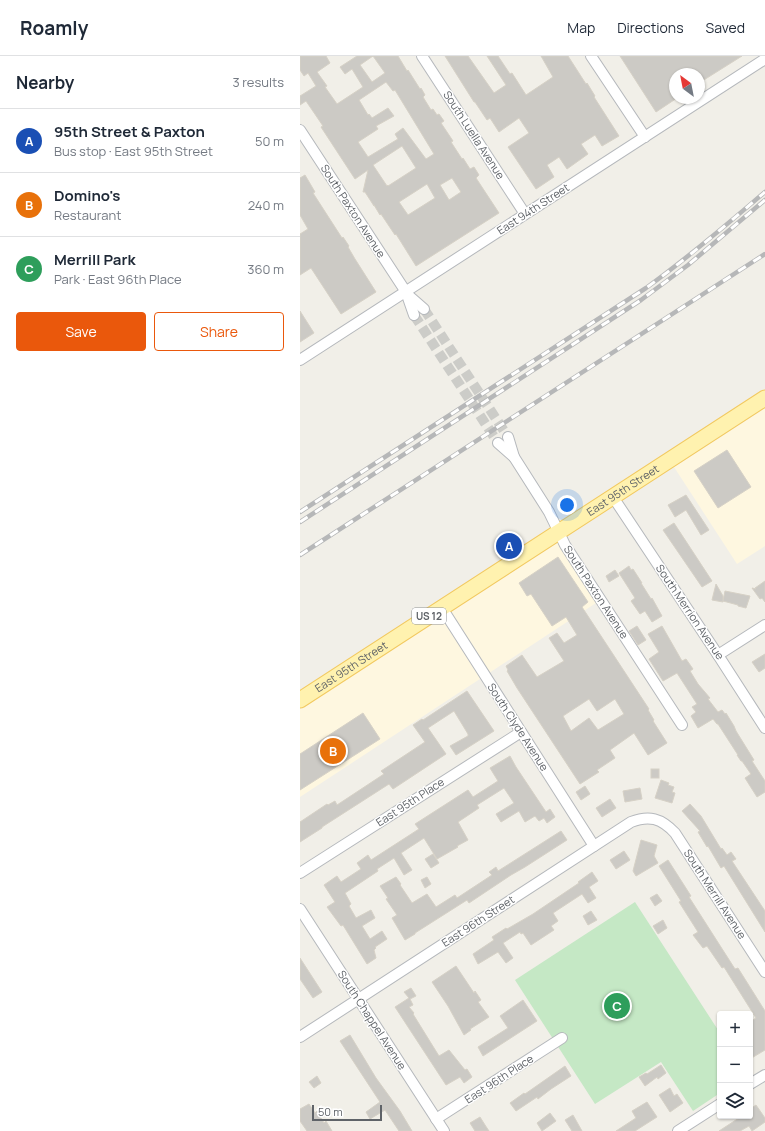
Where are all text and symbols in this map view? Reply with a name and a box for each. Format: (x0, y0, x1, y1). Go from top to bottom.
text: Roamly (20, 15, 88, 41)
text: Map (567, 18, 595, 37)
text: Directions (617, 18, 684, 37)
text: Saved (706, 18, 745, 37)
north arrow (669, 68, 705, 104)
text: Nearby (16, 71, 74, 94)
text: 3 results (232, 73, 284, 91)
street label: South Luella Avenue (440, 88, 509, 182)
text: 95th Street & Paxton (54, 121, 205, 142)
text: A (25, 132, 33, 150)
text: 50 m (255, 132, 284, 150)
text: Bus stop · East 95th Street (54, 142, 213, 160)
street label: South Paxton Avenue (318, 161, 390, 261)
street label: East 94th Street (494, 180, 572, 238)
text: Domino's (54, 185, 120, 206)
text: B (25, 196, 33, 214)
text: 240 m (248, 196, 284, 214)
text: Restaurant (54, 206, 121, 224)
text: Merrill Park (54, 249, 136, 270)
text: C (24, 260, 34, 278)
text: 360 m (247, 260, 284, 278)
text: Park · East 96th Place (54, 270, 182, 288)
button: Save (16, 312, 146, 351)
button: Share (154, 312, 284, 351)
street label: East 95th Street (584, 461, 662, 519)
your location (557, 495, 577, 515)
pin: A (496, 531, 522, 561)
street label: South Paxton Avenue (561, 542, 633, 642)
street label: South Merrion Avenue (653, 561, 728, 663)
road number: US 12 (412, 608, 446, 624)
street label: East 95th Street (312, 637, 390, 695)
street label: South Clyde Avenue (484, 680, 553, 774)
pin: B (320, 736, 346, 766)
street label: East 95th Place (373, 774, 447, 829)
street label: South Merrill Avenue (681, 846, 750, 942)
street label: East 96th Street (438, 891, 517, 950)
street label: South Chappel Avenue (335, 967, 410, 1073)
pin: C (604, 991, 630, 1021)
map controls (717, 1011, 753, 1119)
button: + (717, 1011, 753, 1047)
button: − (717, 1047, 753, 1083)
street label: East 96th Place (461, 1050, 537, 1106)
button: layers (717, 1083, 753, 1119)
scale bar (312, 1103, 382, 1122)
text: 50 m (318, 1104, 343, 1119)

